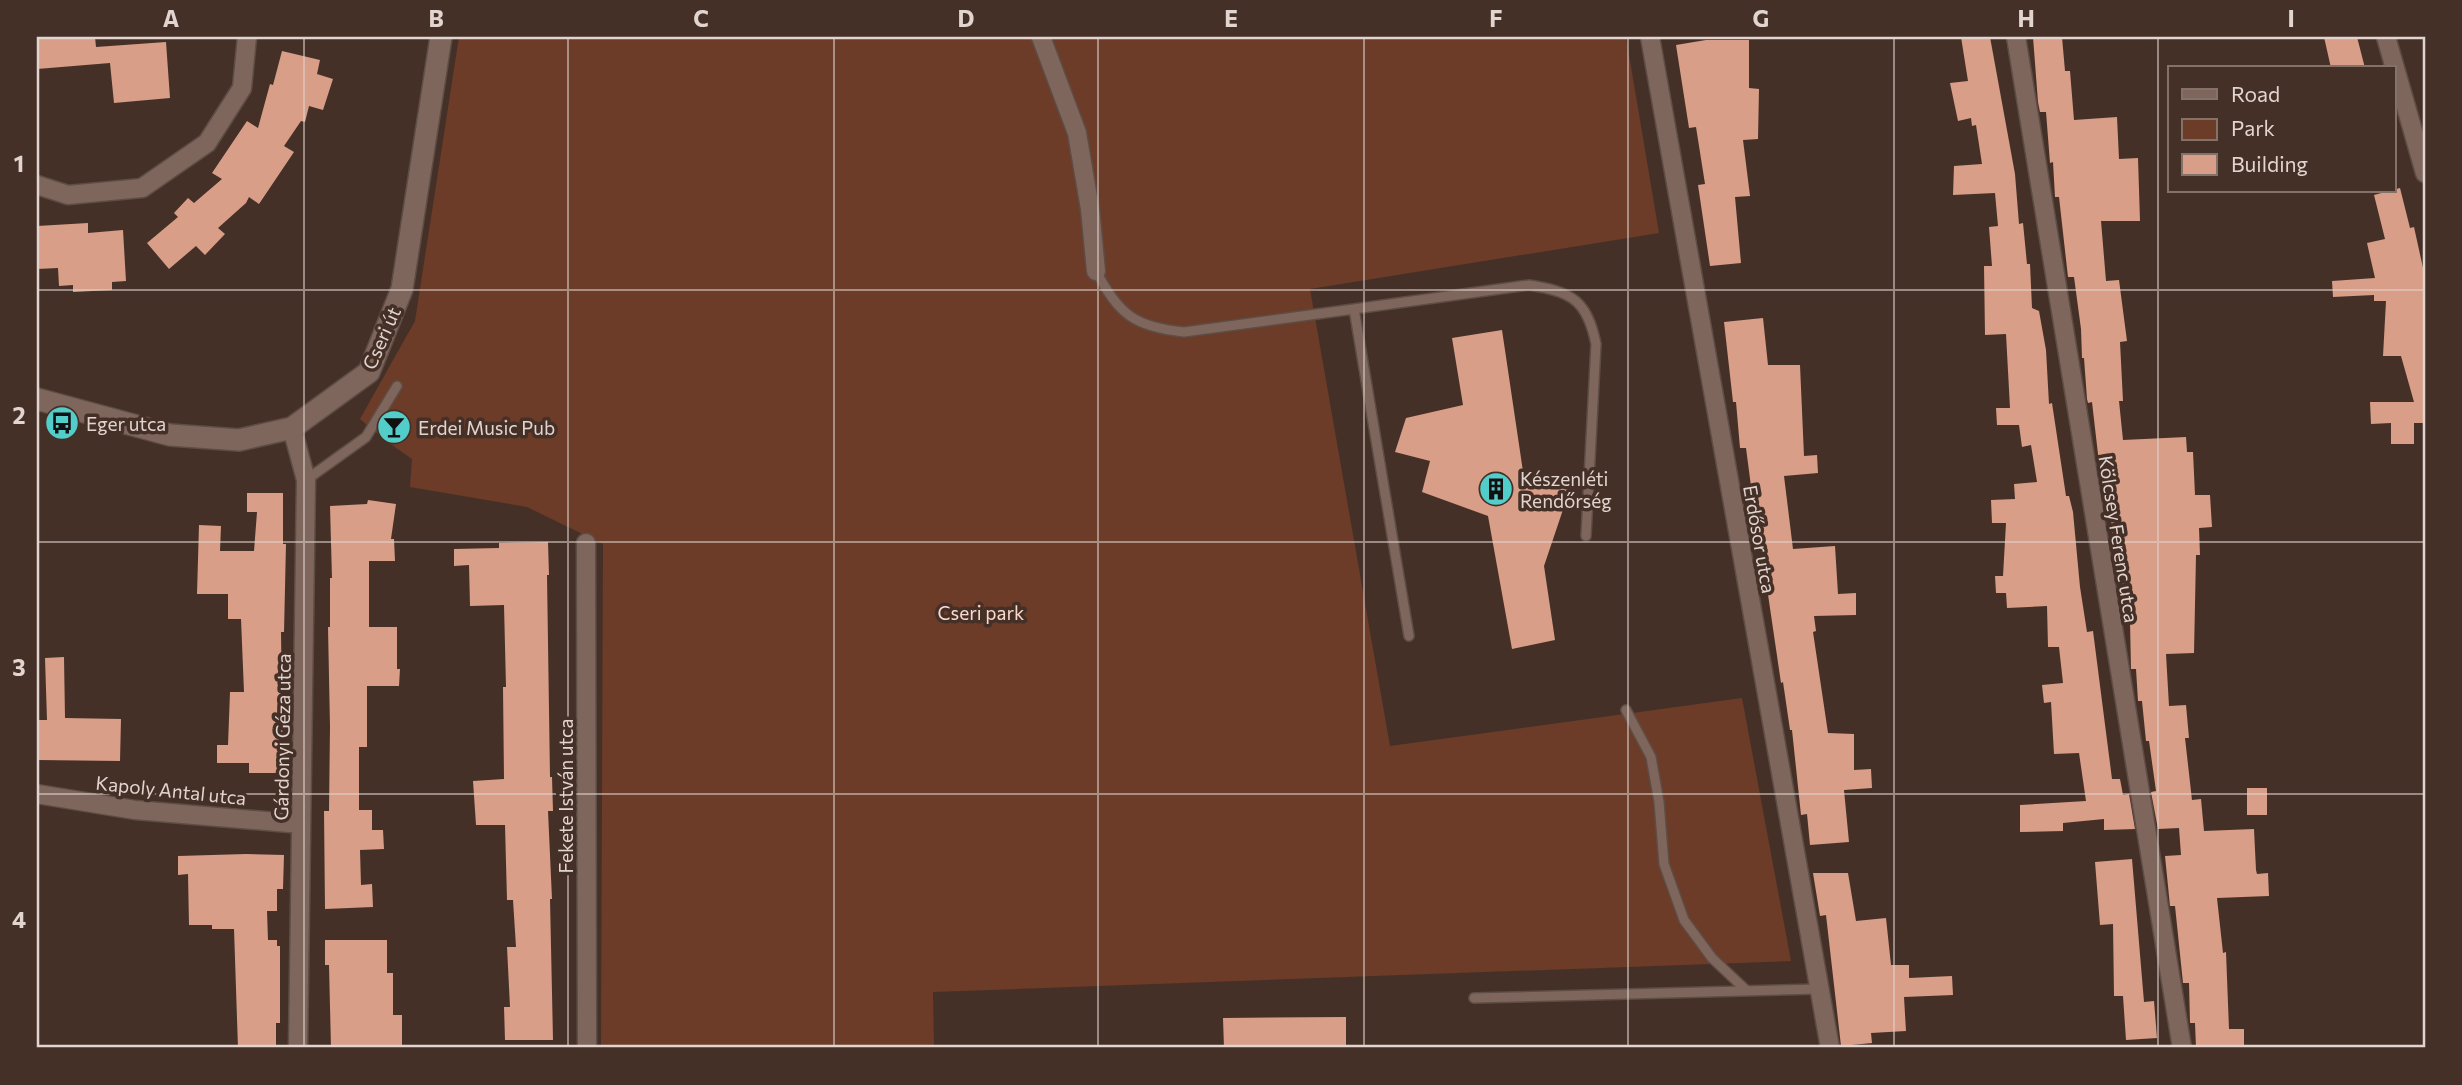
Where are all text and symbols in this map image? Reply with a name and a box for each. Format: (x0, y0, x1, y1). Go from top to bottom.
text: A (163, 4, 180, 32)
text: B (428, 4, 444, 32)
text: C (693, 4, 709, 32)
text: D (958, 4, 975, 32)
text: E (1224, 4, 1238, 32)
text: F (1489, 4, 1503, 32)
text: G (1753, 4, 1769, 32)
text: H (2017, 4, 2035, 32)
text: I (2287, 4, 2295, 32)
legend (2168, 66, 2396, 192)
text: Road (2231, 81, 2280, 106)
text: Park (2231, 115, 2275, 140)
text: 1 (14, 149, 24, 177)
text: Building (2231, 151, 2308, 176)
street label: Cseri út (357, 303, 405, 373)
text: 2 (12, 401, 26, 429)
bus stop icon: Eger utca (43, 404, 81, 442)
bar icon: Erdei Music Pub (375, 408, 413, 446)
place label: Eger utca (86, 412, 166, 435)
place label: Erdei Music Pub (418, 416, 555, 439)
street label: Kölcsey Ferenc utca (2094, 454, 2144, 624)
place label: Készenléti Rendőrség (1520, 467, 1612, 512)
building icon: Készenléti Rendőrség (1477, 470, 1515, 508)
street label: Erdősor utca (1739, 483, 1781, 595)
park label: Cseri park (938, 601, 1024, 624)
text: 3 (12, 653, 26, 681)
street label: Gárdonyi Géza utca (269, 653, 295, 821)
street label: Fekete István utca (554, 719, 577, 873)
street label: Kapoly Antal utca (95, 771, 247, 809)
text: 4 (12, 905, 26, 933)

